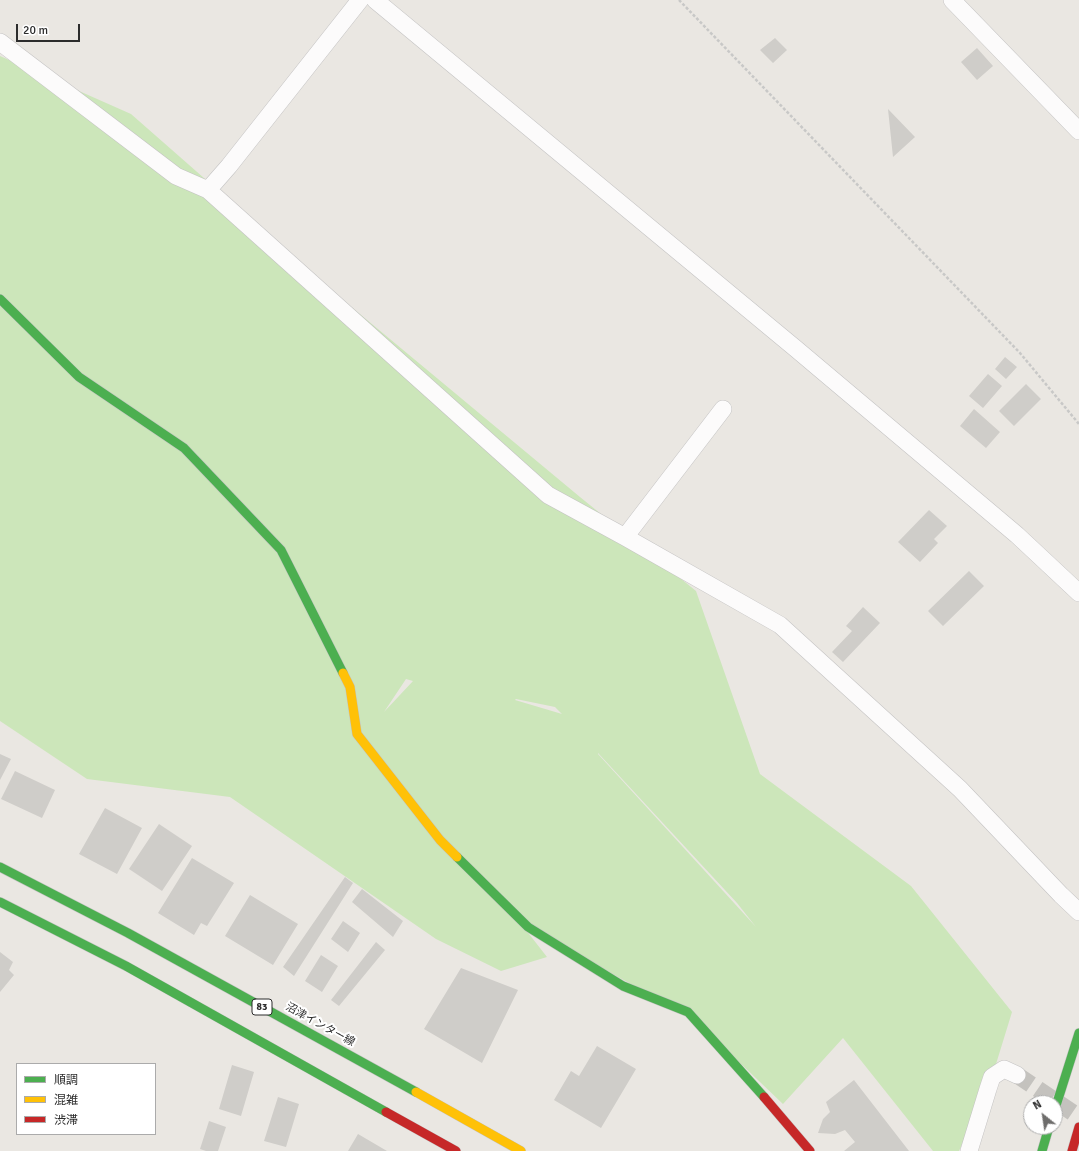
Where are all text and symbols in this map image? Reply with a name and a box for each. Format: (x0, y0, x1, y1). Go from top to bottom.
scale bar (18, 16, 82, 42)
text: 20 m (23, 23, 48, 38)
road number: 83 (252, 999, 272, 1015)
street label: 沼津インター線 (283, 1001, 357, 1049)
legend (16, 1063, 156, 1135)
text: 順調 (54, 1073, 78, 1088)
text: 混雑 (54, 1093, 78, 1108)
north arrow (1023, 1095, 1063, 1135)
text: N (1031, 1097, 1044, 1113)
text: 渋滞 (54, 1113, 78, 1128)

